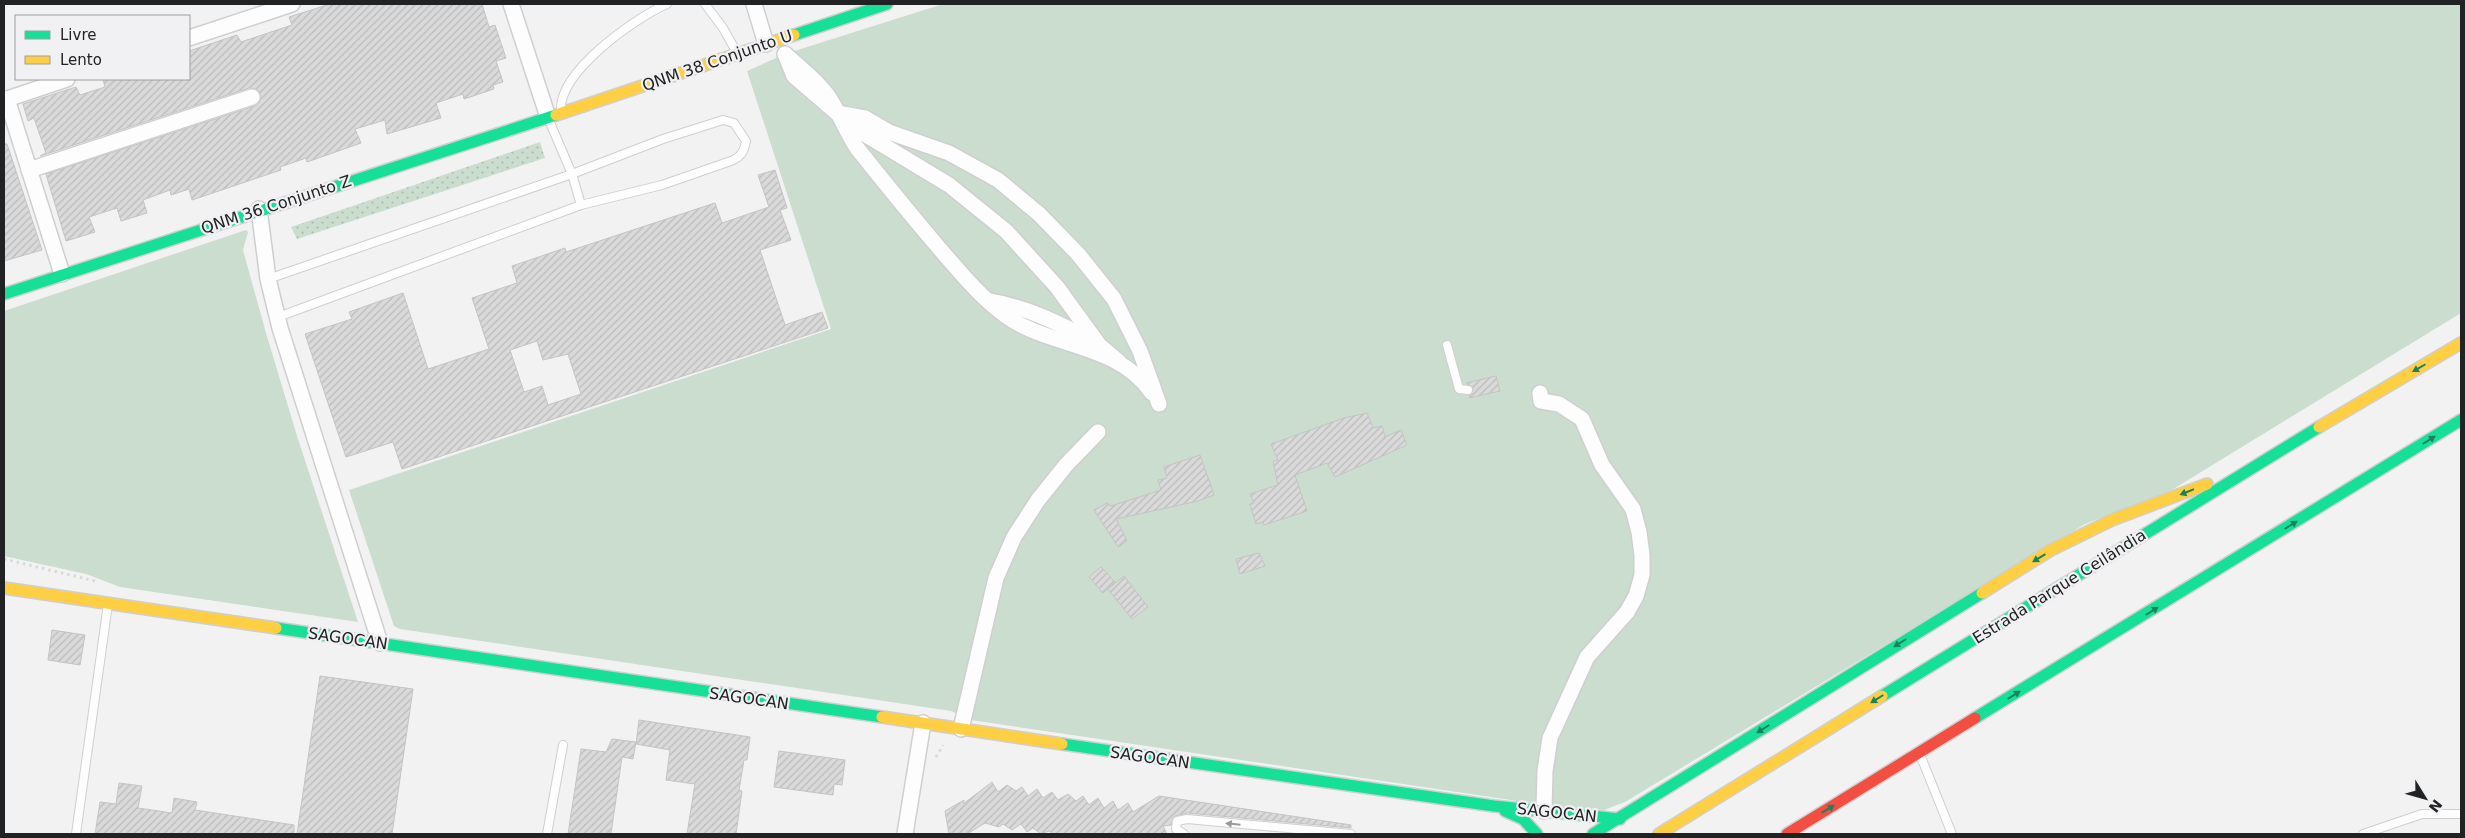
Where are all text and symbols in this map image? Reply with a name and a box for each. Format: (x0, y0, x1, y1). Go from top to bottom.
legend (15, 15, 190, 80)
text: Livre (60, 26, 96, 44)
street label: QNM 38 Conjunto U (640, 26, 795, 95)
text: Lento (60, 51, 102, 69)
street label: QNM 36 Conjunto Z (199, 171, 354, 238)
one-way arrow (2413, 364, 2426, 373)
one-way arrow (2422, 436, 2435, 445)
one-way arrow (2179, 488, 2194, 496)
one-way arrow (2284, 521, 2297, 530)
street label: Estrada Parque Ceilândia (1969, 525, 2149, 648)
one-way arrow (2032, 553, 2045, 562)
one-way arrow (2146, 606, 2159, 615)
street label: SAGOCAN (307, 624, 389, 653)
one-way arrow (1894, 639, 1907, 648)
street label: SAGOCAN (708, 684, 790, 713)
one-way arrow (2007, 691, 2020, 700)
one-way arrow (1870, 694, 1883, 704)
one-way arrow (1756, 725, 1769, 734)
street label: SAGOCAN (1109, 743, 1191, 772)
north arrow (2400, 773, 2450, 823)
text: N (2425, 796, 2445, 815)
street label: SAGOCAN (1516, 799, 1598, 826)
one-way arrow (1822, 804, 1835, 813)
one-way arrow (1224, 819, 1240, 827)

